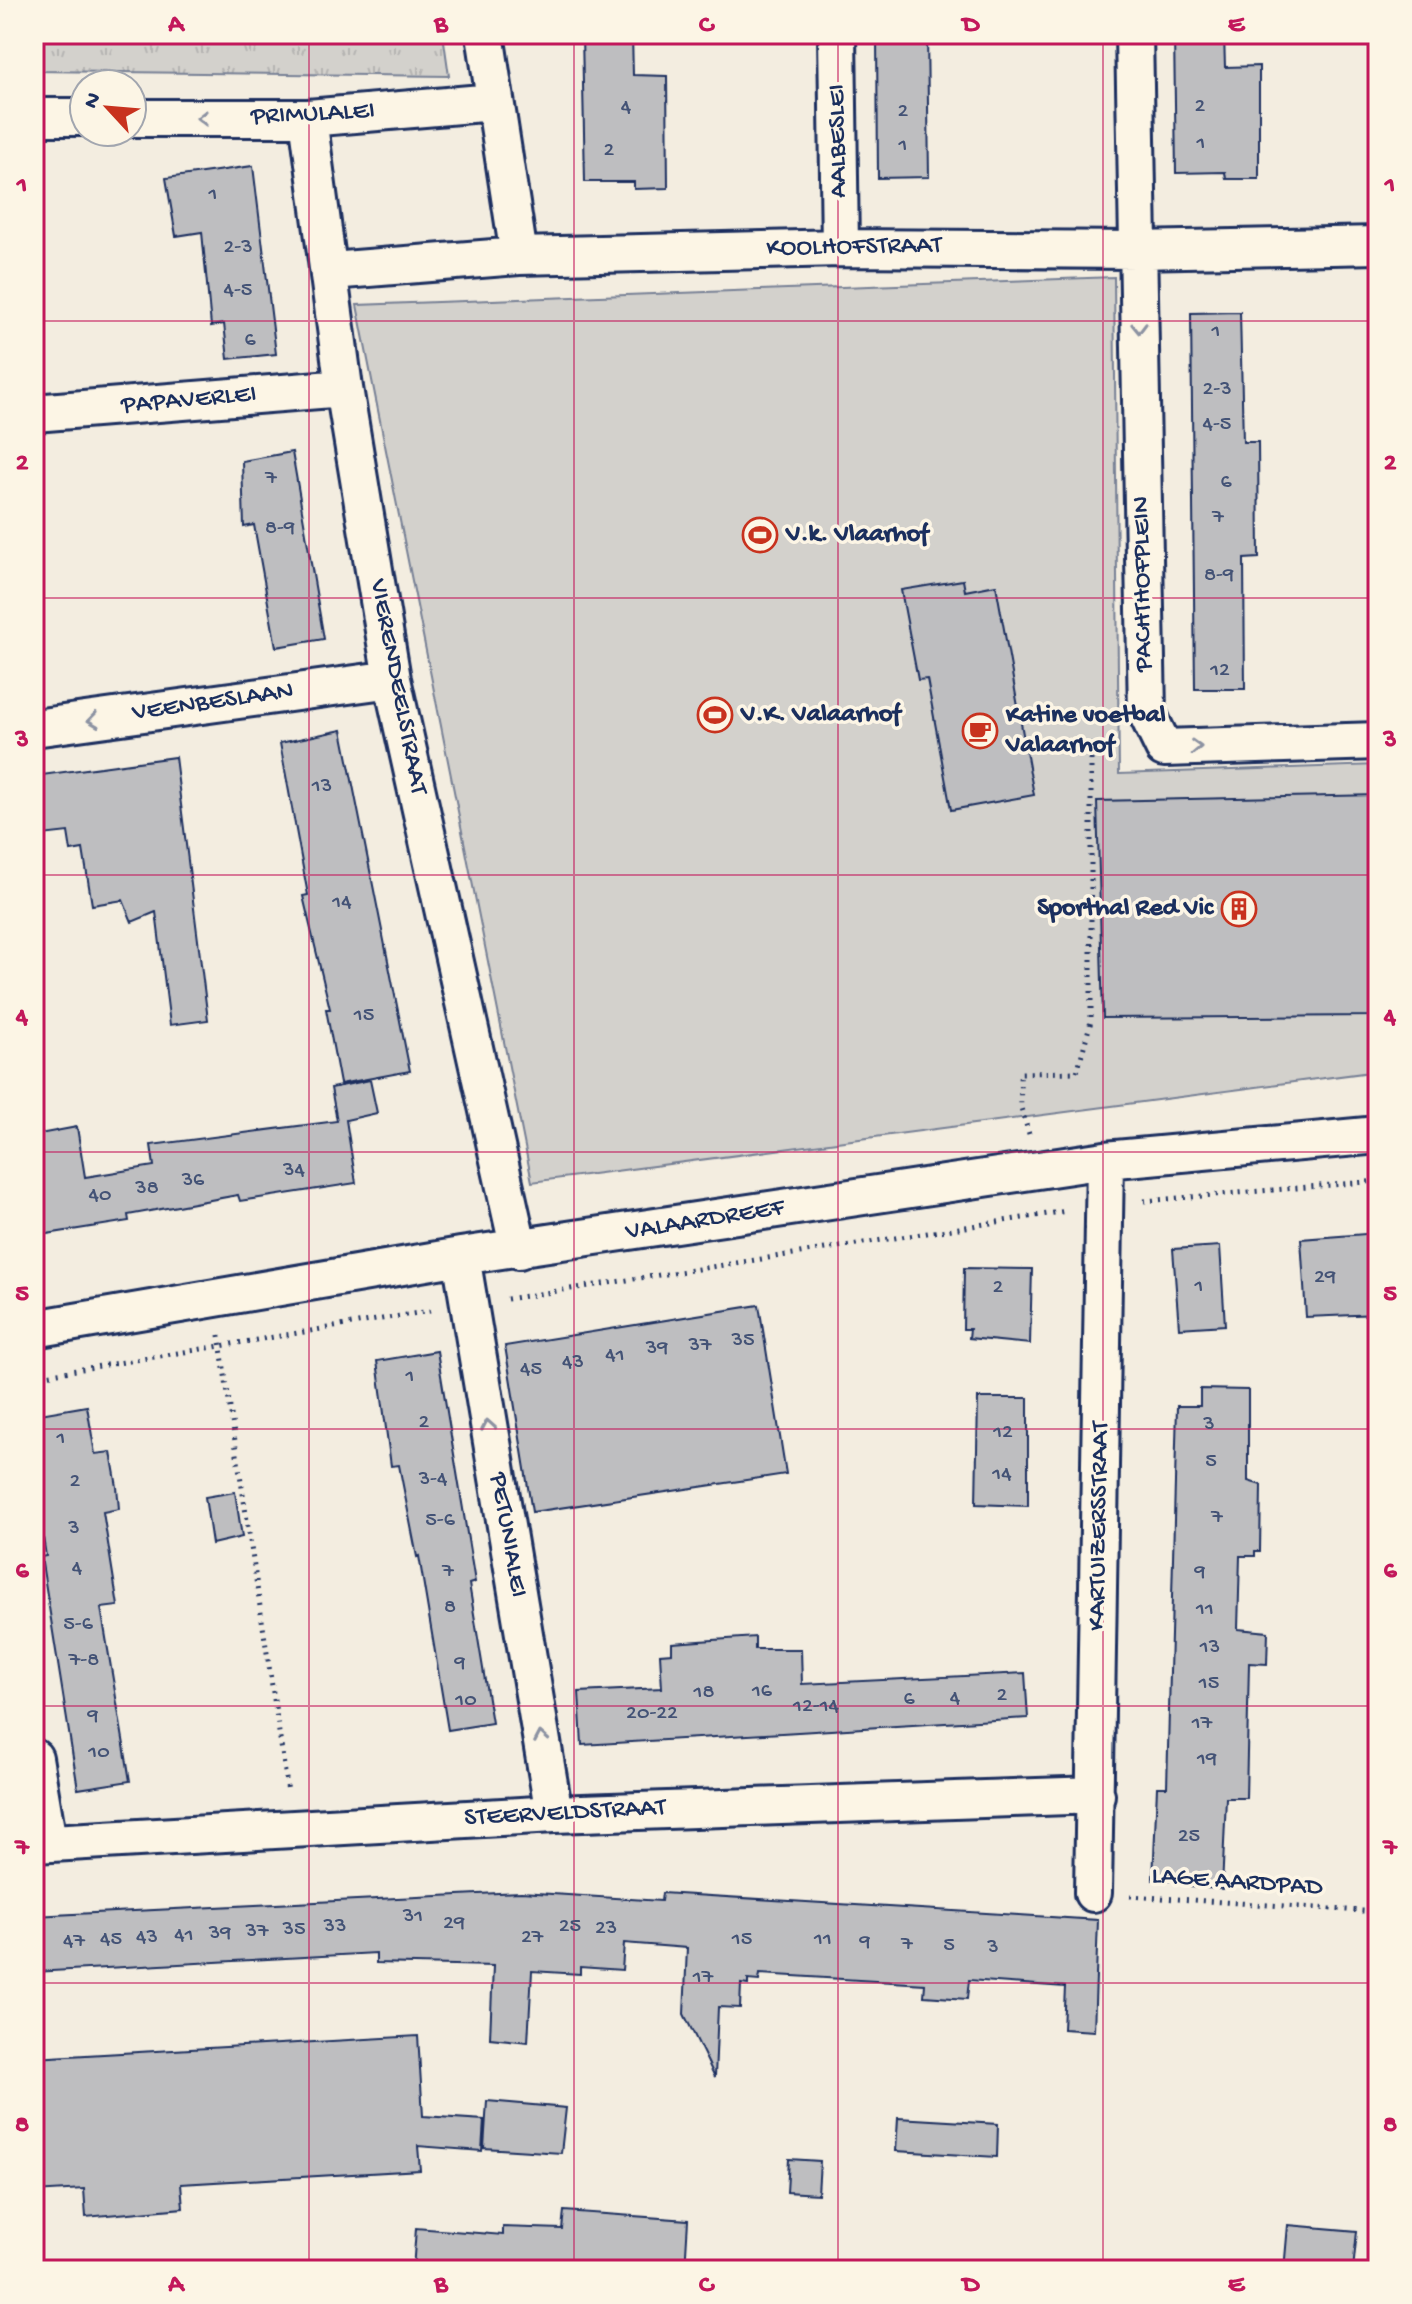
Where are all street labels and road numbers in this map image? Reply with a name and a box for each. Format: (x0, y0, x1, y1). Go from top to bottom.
street label: AALBESLEI (823, 84, 855, 198)
street label: PRIMULALEI (249, 96, 376, 134)
street label: KOOLHOFSTRAAT (766, 231, 943, 265)
street label: PAPAVERLEI (119, 380, 258, 422)
street label: PACHTHOFPLEIN (1127, 496, 1161, 673)
street label: VIERENDEELSTRAAT (361, 576, 433, 798)
street label: VEENBESLAAN (129, 676, 296, 730)
street label: VALAARDREEF (623, 1193, 788, 1249)
street label: KARTUIZERSSTRAAT (1083, 1420, 1117, 1631)
street label: PETUNIALEI (481, 1469, 533, 1600)
street label: STEERVELDSTRAAT (464, 1793, 667, 1835)
street label: LAGE AARDPAD (1150, 1862, 1324, 1904)

